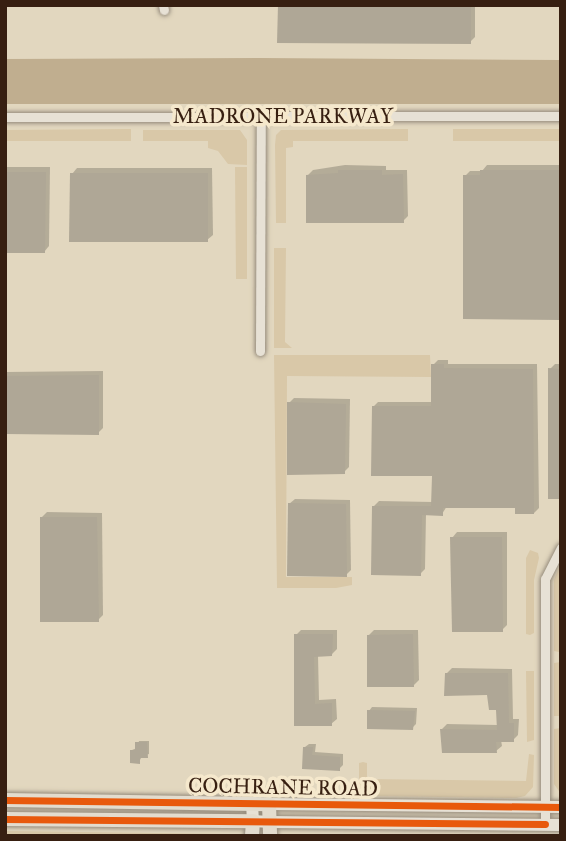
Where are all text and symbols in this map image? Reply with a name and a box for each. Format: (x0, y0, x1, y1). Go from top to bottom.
street label: MADRONE PARKWAY (173, 103, 393, 129)
street label: COCHRANE ROAD (188, 773, 378, 801)

